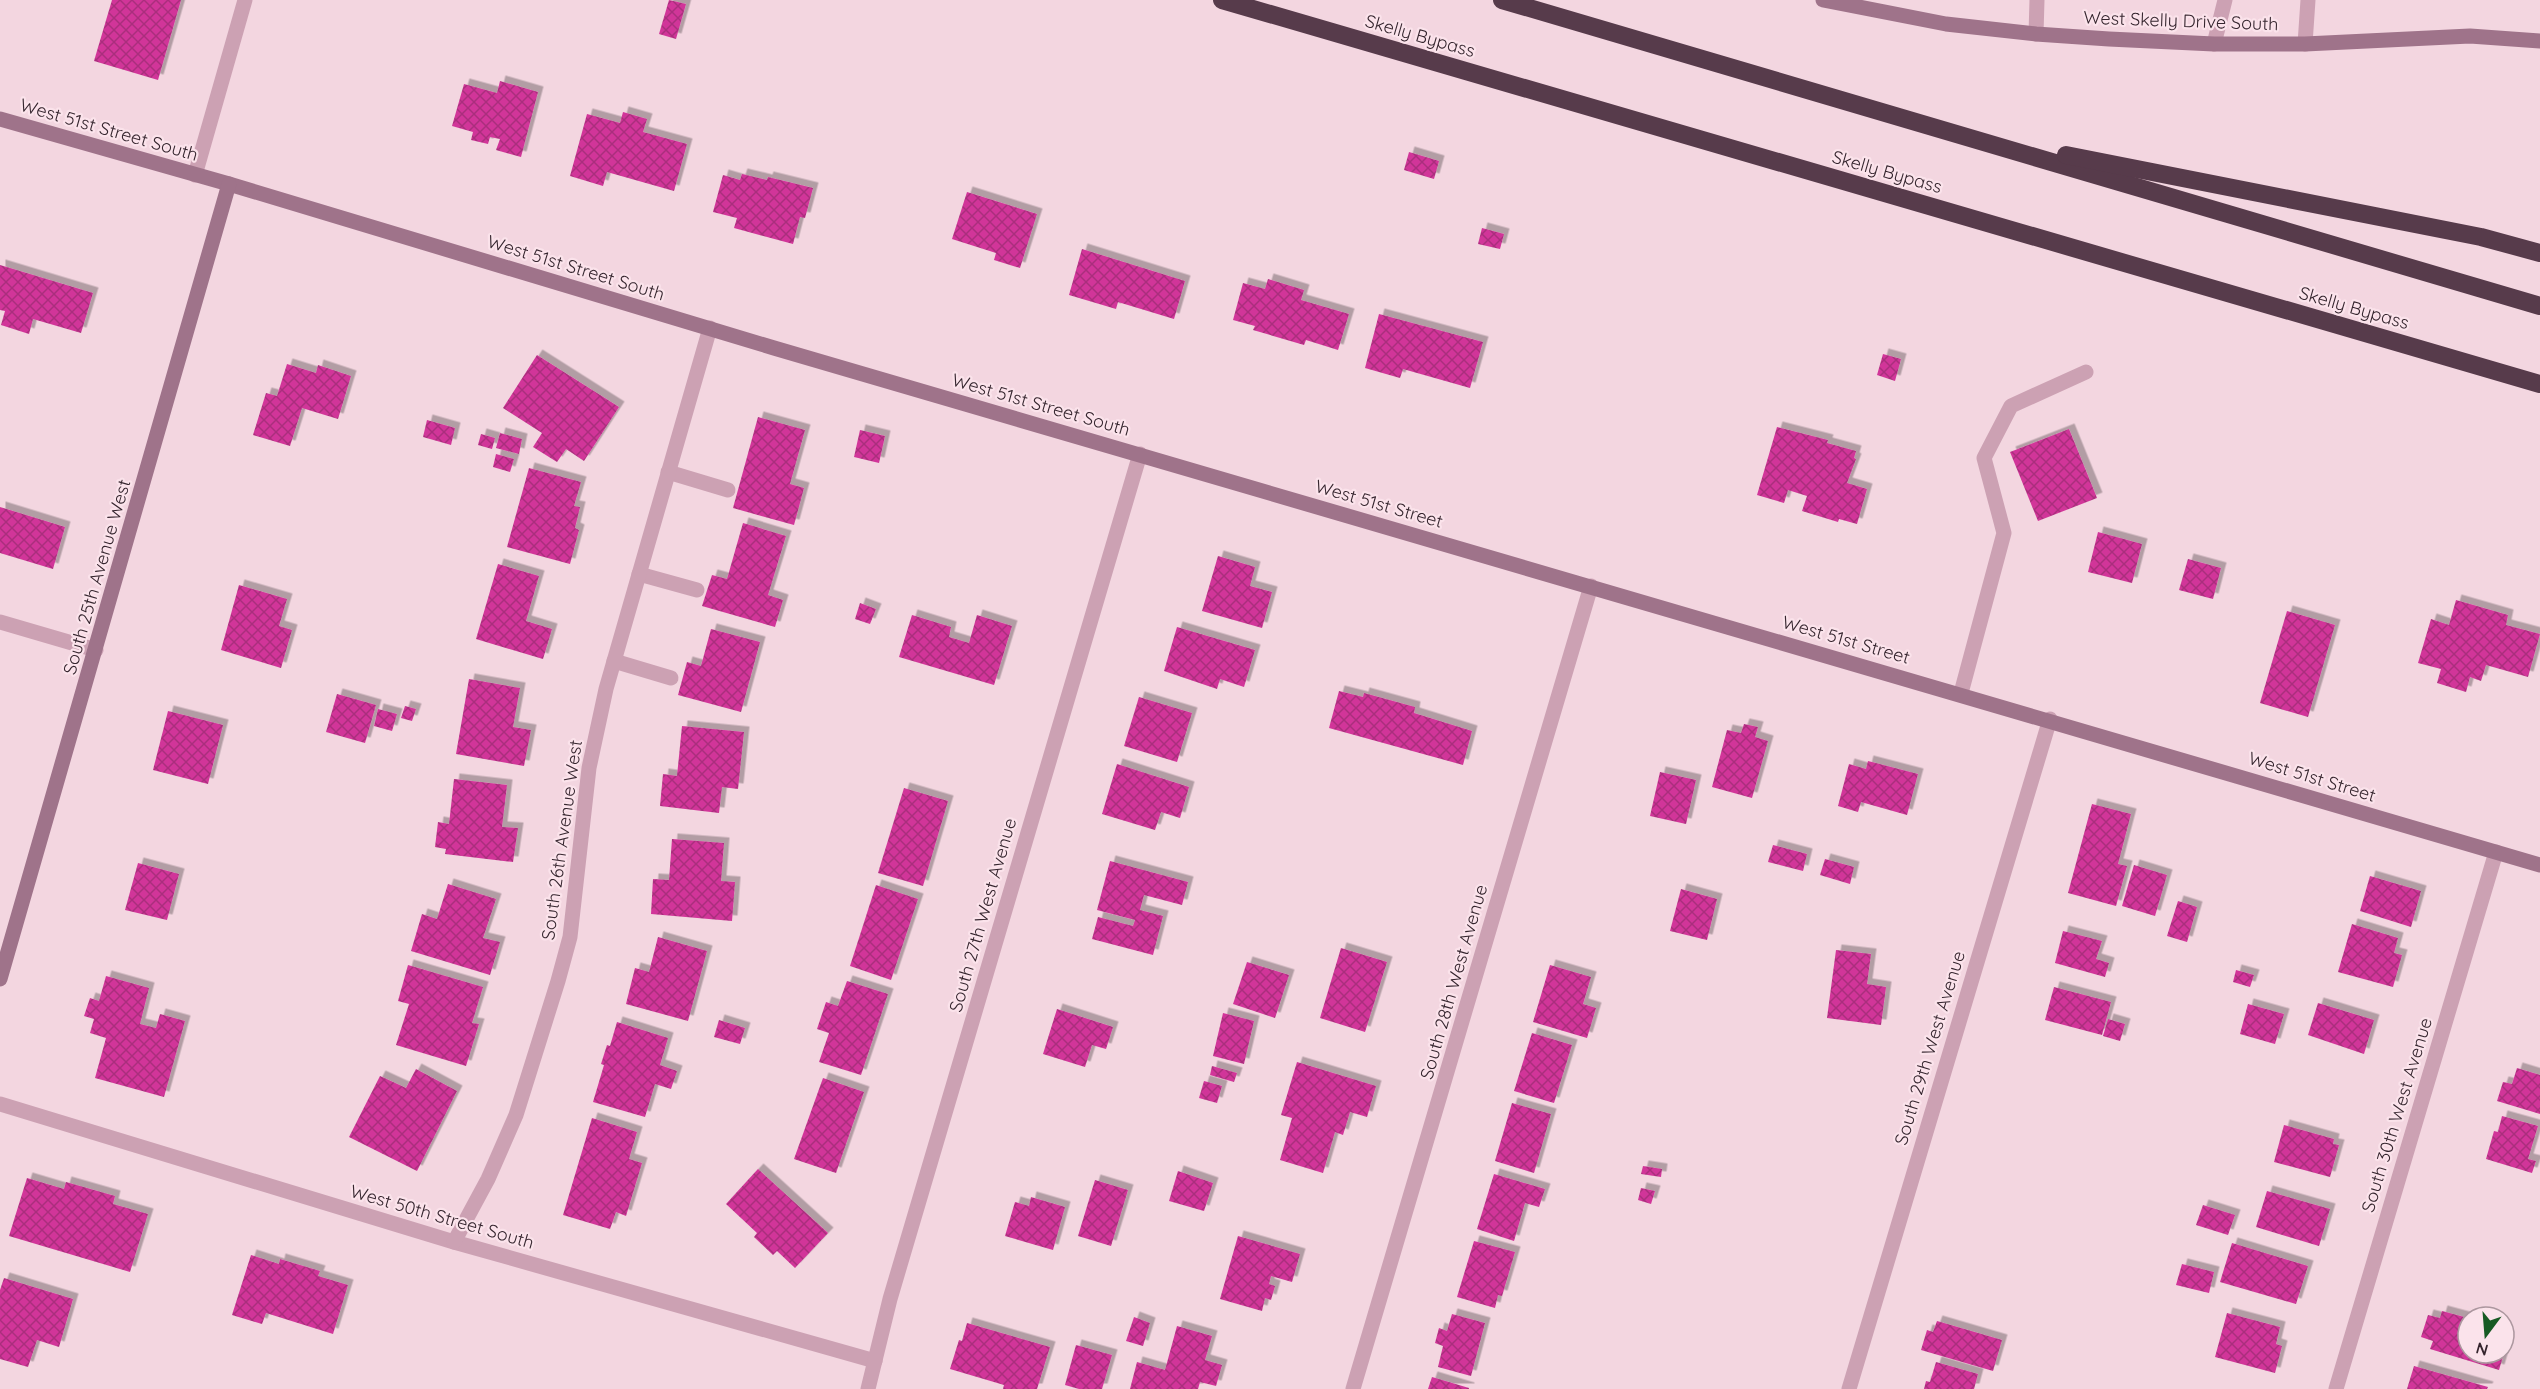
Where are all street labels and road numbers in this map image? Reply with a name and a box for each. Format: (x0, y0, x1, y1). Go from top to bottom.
street label: West Skelly Drive South (2083, 6, 2279, 35)
street label: Skelly Bypass (1363, 9, 1478, 62)
street label: West 51st Street South (17, 93, 201, 166)
street label: Skelly Bypass (1830, 145, 1945, 198)
street label: West 51st Street South (485, 230, 668, 305)
street label: Skelly Bypass (2297, 281, 2412, 334)
street label: West 51st Street South (949, 368, 1133, 441)
street label: West 51st Street (1313, 474, 1446, 533)
street label: South 25th Avenue West (58, 477, 135, 677)
street label: West 51st Street (1780, 610, 1913, 669)
street label: South 26th Avenue West (536, 738, 587, 941)
street label: West 51st Street (2246, 746, 2379, 807)
street label: South 27th West Avenue (944, 815, 1021, 1015)
street label: South 28th West Avenue (1415, 882, 1492, 1082)
street label: South 29th West Avenue (1889, 948, 1970, 1148)
street label: South 30th West Avenue (2356, 1015, 2437, 1215)
street label: West 50th Street South (348, 1179, 537, 1254)

